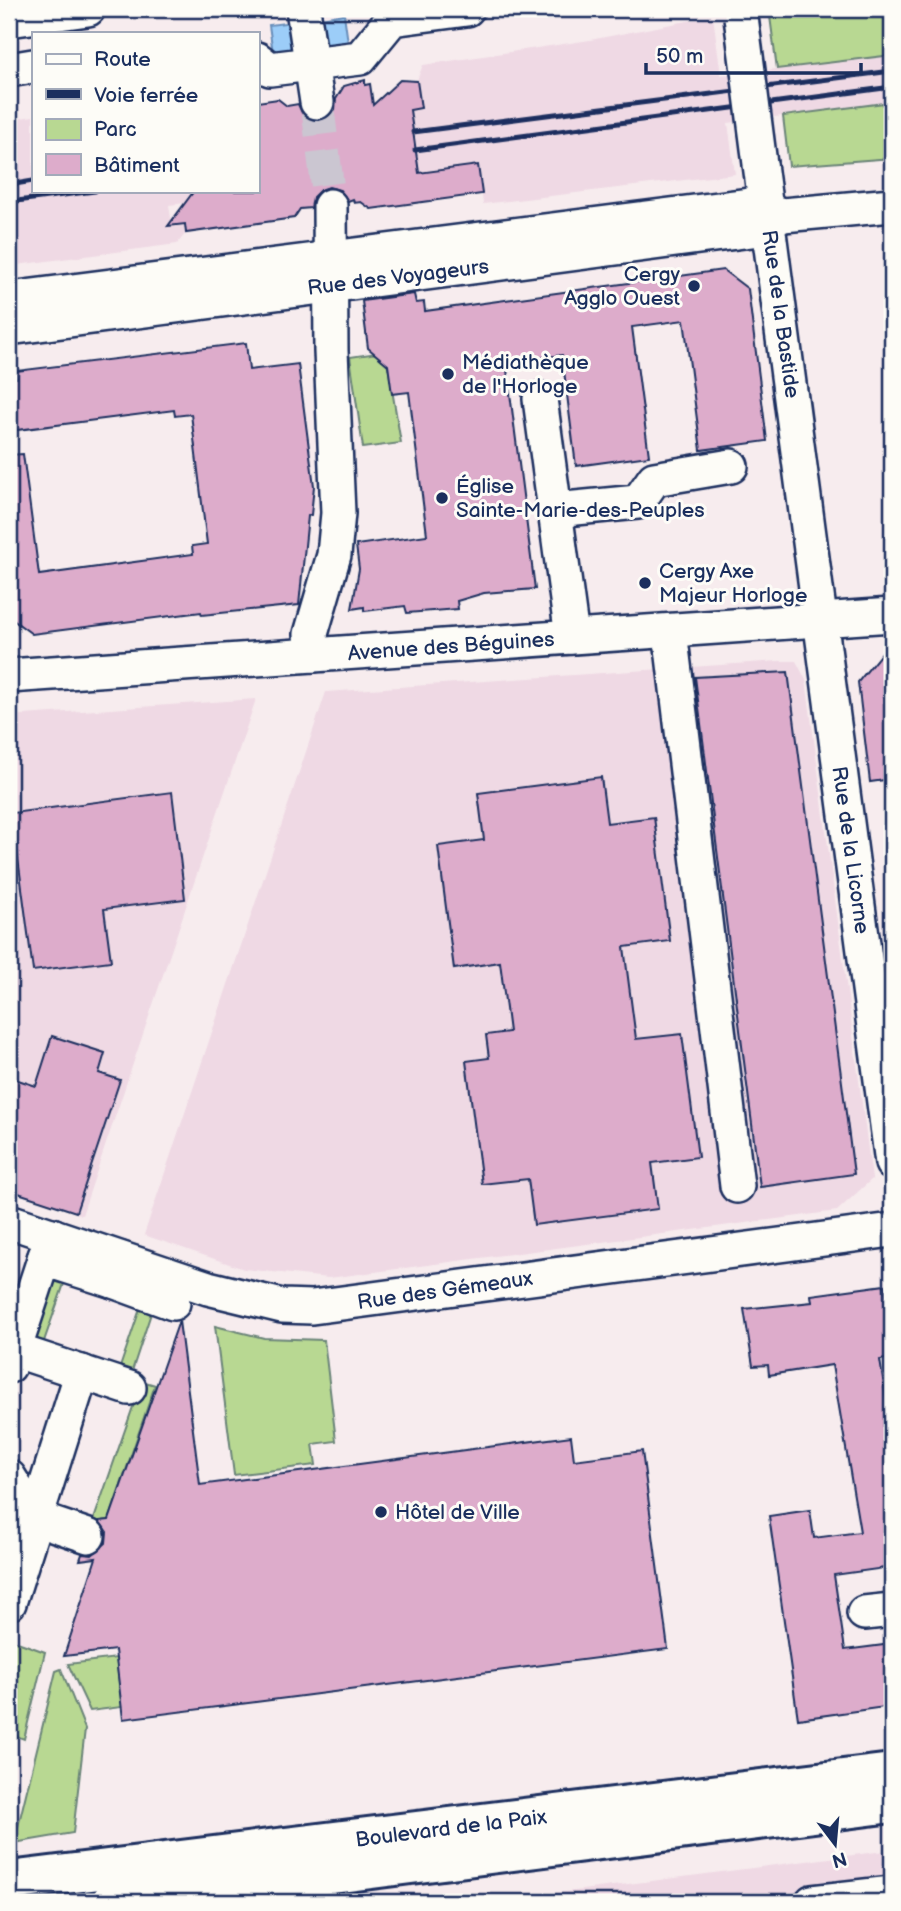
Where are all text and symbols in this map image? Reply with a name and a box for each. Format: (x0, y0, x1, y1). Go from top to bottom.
legend (32, 32, 259, 192)
scale bar (646, 32, 861, 76)
text: 50 m (656, 44, 703, 69)
text: Route (94, 47, 151, 72)
text: Voie ferrée (94, 83, 198, 108)
text: Parc (94, 117, 137, 142)
text: Bâtiment (94, 153, 180, 178)
street label: Rue de la Bastide (756, 228, 805, 400)
street label: Rue des Voyageurs (306, 254, 490, 301)
place label: Cergy Agglo Ouest (564, 262, 681, 311)
marker: Cergy Agglo Ouest (686, 278, 702, 294)
place label: Médiathèque de l'Horloge (462, 350, 589, 399)
marker: Médiathèque de l'Horloge (440, 366, 456, 382)
place label: Église Sainte-Marie-des-Peuples (456, 474, 705, 523)
marker: Église Sainte-Marie-des-Peuples (434, 490, 450, 506)
place label: Cergy Axe Majeur Horloge (659, 559, 807, 608)
marker: Cergy Axe Majeur Horloge (637, 575, 653, 591)
street label: Avenue des Béguines (347, 627, 555, 666)
street label: Rue de la Licorne (826, 765, 875, 935)
street label: Rue des Gémeaux (356, 1266, 535, 1315)
place label: Hôtel de Ville (395, 1500, 520, 1525)
marker: Hôtel de Ville (373, 1504, 389, 1520)
street label: Boulevard de la Paix (354, 1804, 548, 1853)
north arrow (800, 1810, 870, 1880)
text: N (829, 1846, 849, 1872)

